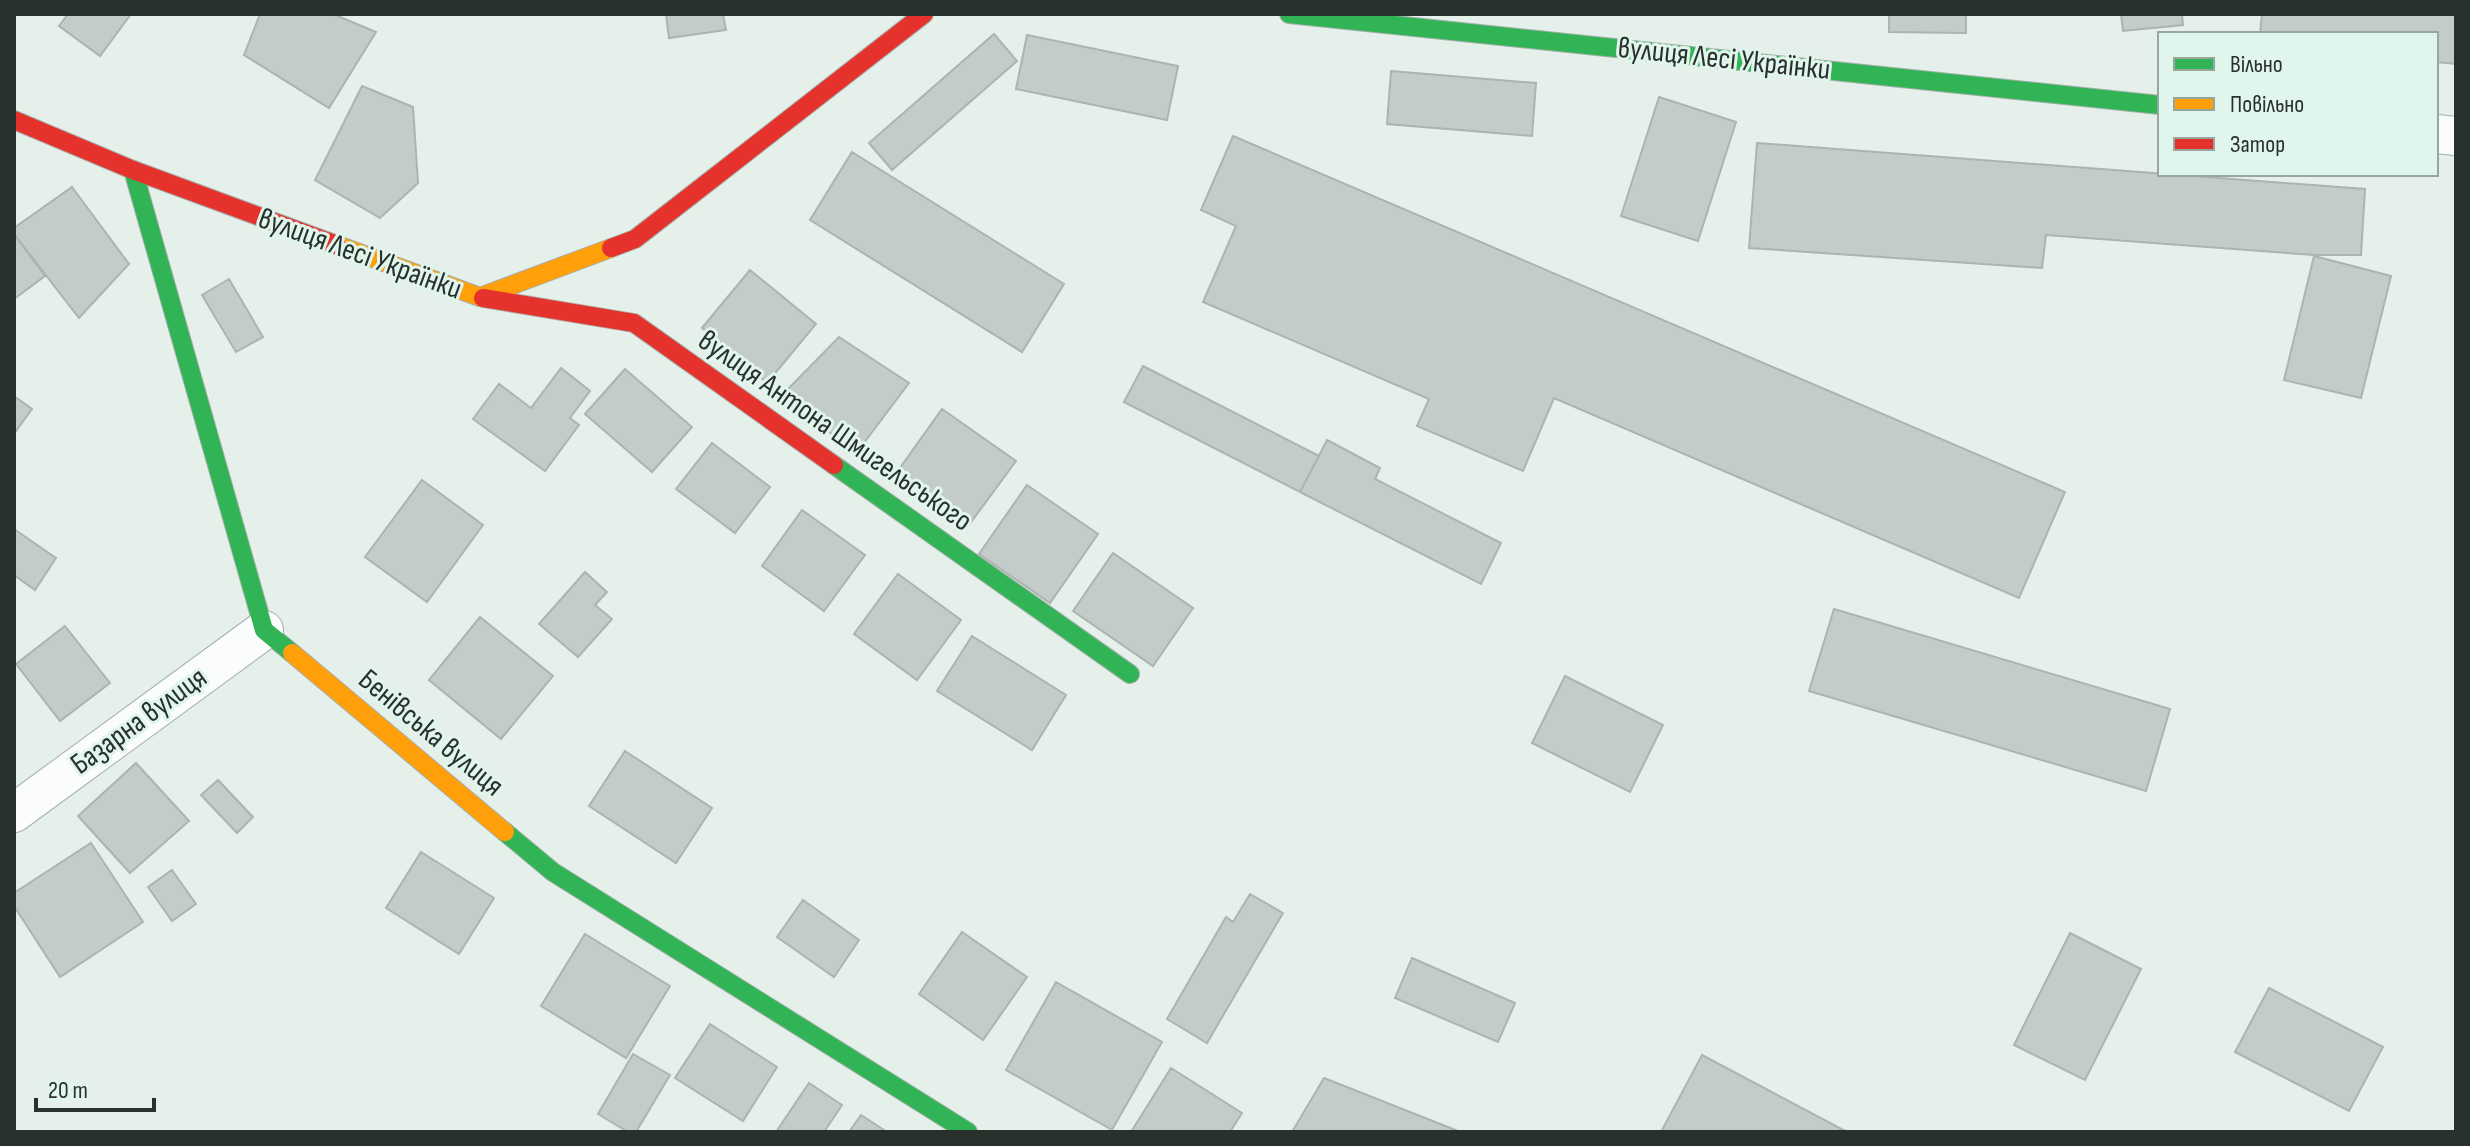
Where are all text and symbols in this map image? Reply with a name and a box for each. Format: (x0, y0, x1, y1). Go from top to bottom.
street label: вулиця Лесі Українки (1616, 30, 1832, 88)
legend (2158, 32, 2438, 176)
text: Вільно (2230, 50, 2283, 79)
text: Повільно (2230, 90, 2304, 119)
text: Затор (2230, 130, 2285, 159)
street label: вулиця Лесі Українки (254, 201, 466, 307)
street label: вулиця Антона Шмигельського (691, 323, 979, 539)
street label: Базарна вулиця (64, 660, 214, 782)
street label: Бенівська вулиця (351, 662, 511, 804)
scale bar (36, 1062, 154, 1112)
text: 20 m (48, 1076, 88, 1105)

